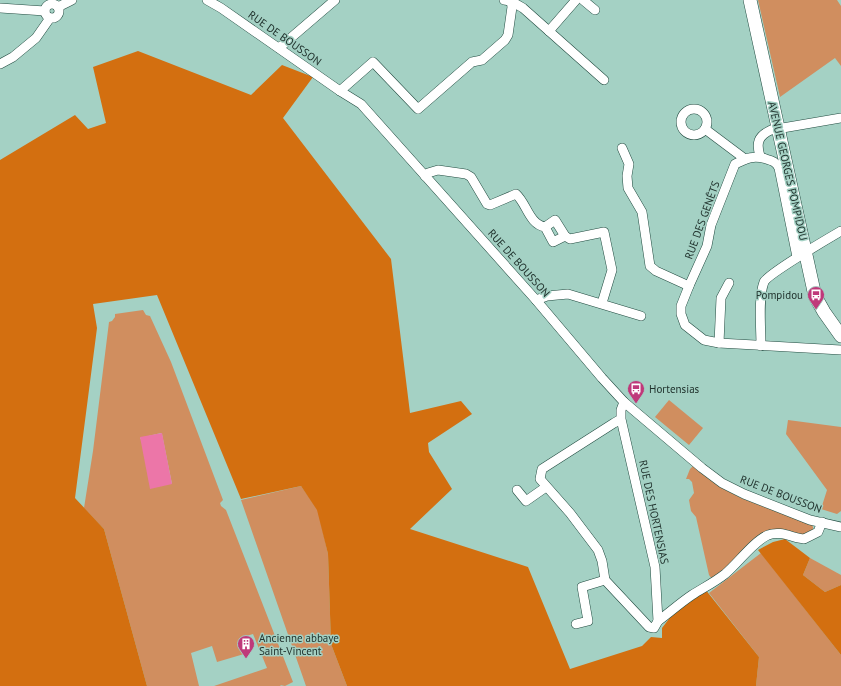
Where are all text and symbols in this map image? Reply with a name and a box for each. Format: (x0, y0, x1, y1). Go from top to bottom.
street label: RUE DE BOUSSON (246, 8, 324, 68)
street label: AVENUE GEORGES POMPIDOU (765, 100, 811, 242)
street label: RUE DES GENÊTS (681, 179, 723, 261)
street label: RUE DE BOUSSON (485, 226, 553, 300)
bus stop icon: Pompidou (806, 285, 826, 310)
place label: Pompidou (756, 288, 803, 302)
bus stop icon: Hortensias (626, 379, 646, 404)
place label: Hortensias (649, 382, 700, 396)
street label: RUE DES HORTENSIAS (636, 459, 672, 565)
street label: RUE DE BOUSSON (738, 472, 824, 516)
place label: Ancienne abbaye Saint-Vincent (259, 631, 339, 658)
building icon: Ancienne abbaye Saint-Vincent (236, 634, 256, 659)

